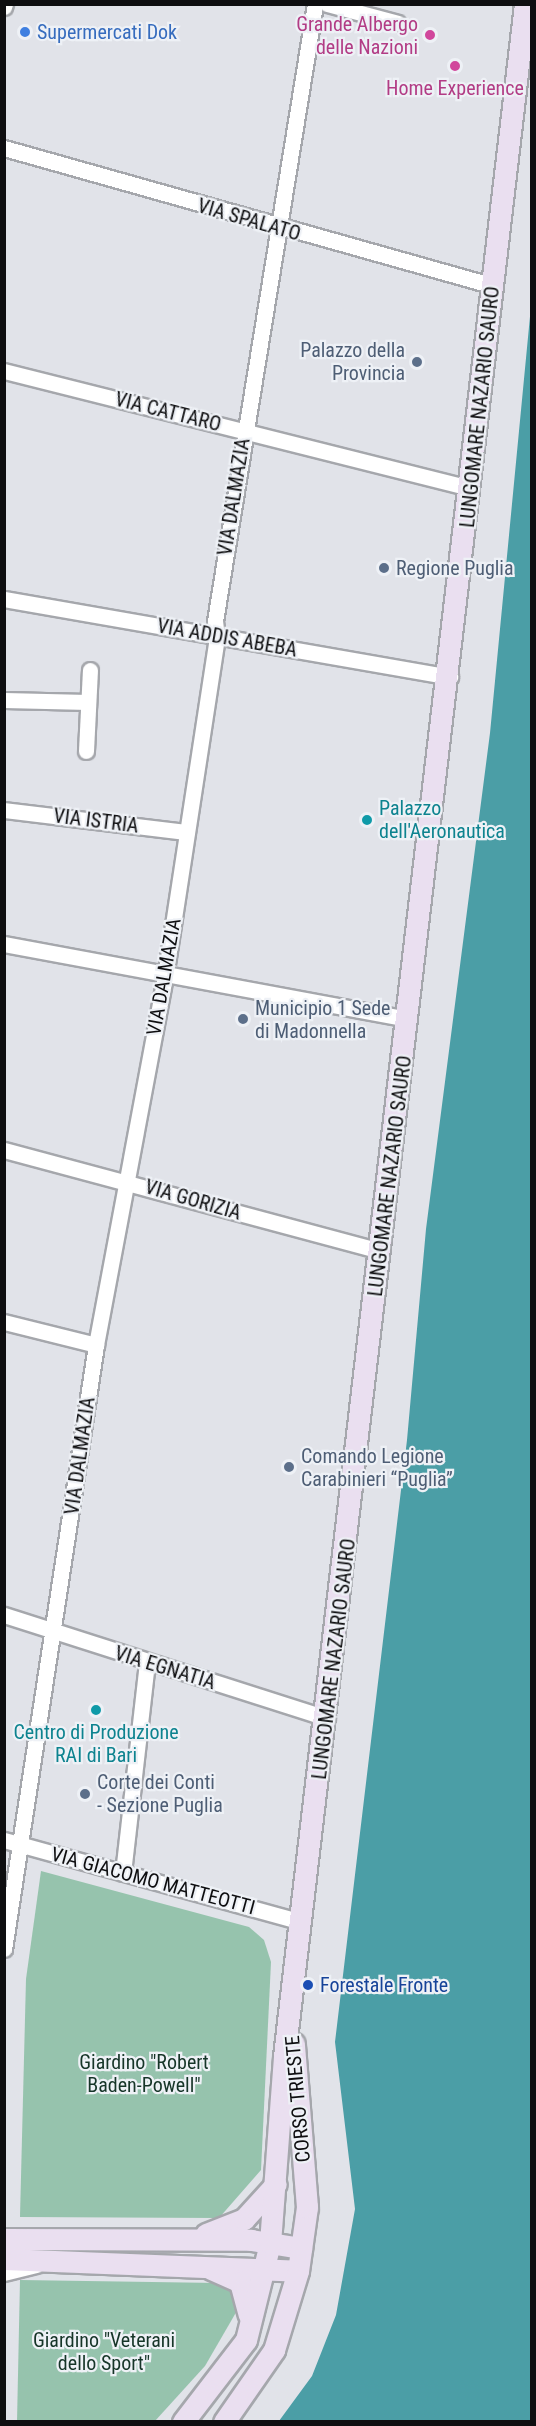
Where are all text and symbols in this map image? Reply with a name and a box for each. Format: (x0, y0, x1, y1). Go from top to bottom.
place label: Grande Albergo delle Nazioni (296, 12, 418, 59)
place label: Supermercati Dok (37, 20, 177, 44)
marker: Supermercati Dok (18, 25, 32, 39)
marker: Grande Albergo delle Nazioni (423, 28, 437, 42)
marker: Home Experience (448, 59, 462, 73)
place label: Home Experience (386, 76, 524, 100)
street label: VIA SPALATO (195, 194, 303, 246)
street label: LUNGOMARE NAZARIO SAURO (455, 285, 505, 529)
place label: Palazzo della Provincia (300, 338, 405, 385)
marker: Palazzo della Provincia (410, 355, 424, 369)
street label: VIA CATTARO (112, 387, 224, 437)
street label: VIA DALMAZIA (213, 436, 255, 558)
place label: Regione Puglia (396, 556, 514, 580)
marker: Regione Puglia (377, 561, 391, 575)
street label: VIA ADDIS ABEBA (155, 614, 299, 662)
place label: Palazzo dell'Aeronautica (379, 796, 505, 843)
street label: VIA ISTRIA (52, 804, 140, 838)
marker: Palazzo dell'Aeronautica (360, 813, 374, 827)
street label: VIA DALMAZIA (142, 916, 186, 1038)
place label: Municipio 1 Sede di Madonnella (255, 996, 390, 1043)
marker: Municipio 1 Sede di Madonnella (236, 1012, 250, 1026)
street label: LUNGOMARE NAZARIO SAURO (363, 1054, 417, 1298)
street label: VIA GORIZIA (142, 1175, 244, 1225)
street label: VIA DALMAZIA (60, 1396, 100, 1516)
place label: Comando Legione Carabinieri “Puglia” (301, 1444, 453, 1491)
marker: Comando Legione Carabinieri “Puglia” (282, 1460, 296, 1474)
street label: LUNGOMARE NAZARIO SAURO (307, 1537, 361, 1781)
street label: VIA EGNATIA (112, 1641, 218, 1695)
marker: Centro di Produzione RAI di Bari (89, 1703, 103, 1717)
place label: Centro di Produzione RAI di Bari (13, 1720, 179, 1767)
place label: Corte dei Conti - Sezione Puglia (97, 1770, 223, 1817)
marker: Corte dei Conti - Sezione Puglia (78, 1787, 92, 1801)
street label: VIA GIACOMO MATTEOTTI (48, 1842, 258, 1920)
place label: Forestale Fronte (320, 1973, 448, 1997)
marker: Forestale Fronte (301, 1978, 315, 1992)
street label: CORSO TRIESTE (280, 2034, 316, 2164)
park label: Giardino "Robert Baden-Powell" (79, 2051, 209, 2098)
park label: Giardino "Veterani dello Sport" (33, 2328, 175, 2375)

